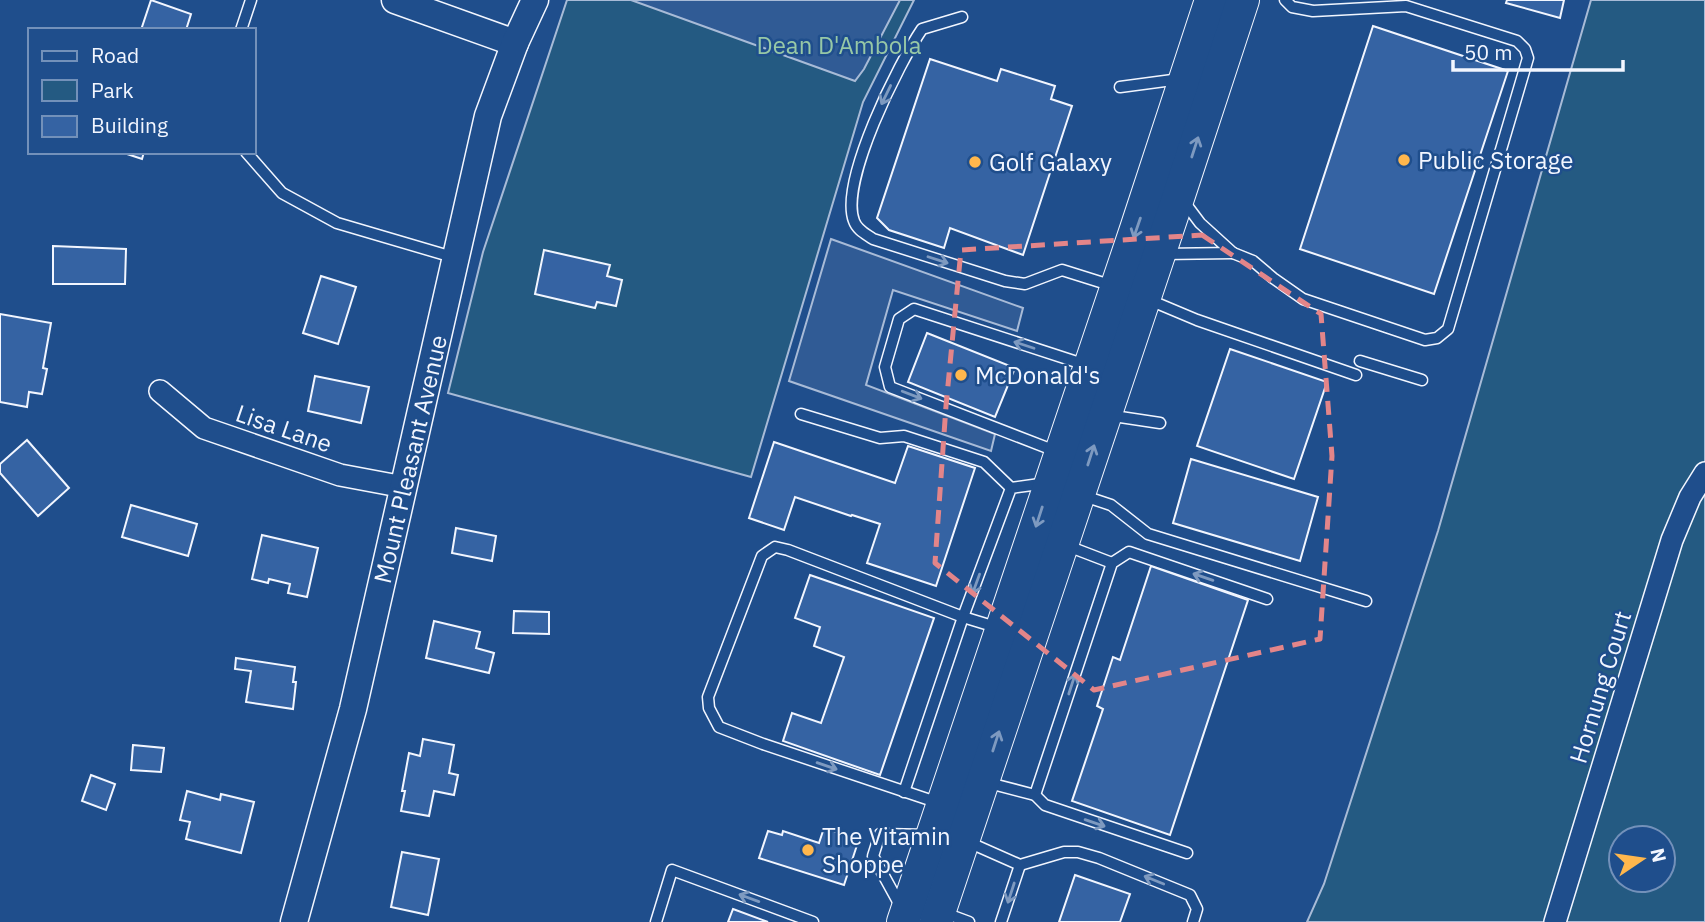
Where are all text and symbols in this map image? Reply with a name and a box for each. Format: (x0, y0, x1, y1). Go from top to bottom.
legend (28, 28, 256, 154)
scale bar (1453, 28, 1623, 72)
park label: Dean D'Ambola (757, 29, 922, 61)
text: 50 m (1464, 38, 1513, 66)
text: Road (91, 41, 139, 69)
text: Park (91, 76, 134, 104)
one-way arrow (879, 84, 893, 105)
text: Building (91, 111, 168, 139)
one-way arrow (1189, 136, 1202, 158)
place label: Public Storage (1418, 144, 1573, 176)
place label: Golf Galaxy (989, 146, 1112, 178)
marker: Public Storage (1396, 152, 1412, 168)
marker: Golf Galaxy (967, 154, 983, 170)
one-way arrow (1130, 217, 1143, 239)
one-way arrow (927, 254, 949, 267)
street label: Mount Pleasant Avenue (366, 332, 454, 586)
one-way arrow (1014, 338, 1036, 350)
place label: McDonald's (975, 359, 1101, 391)
marker: McDonald's (953, 367, 969, 383)
one-way arrow (901, 390, 922, 403)
street label: Lisa Lane (232, 397, 336, 459)
one-way arrow (1086, 445, 1098, 467)
one-way arrow (1031, 506, 1044, 528)
one-way arrow (1192, 570, 1214, 582)
one-way arrow (968, 572, 981, 594)
street label: Hornung Court (1562, 607, 1638, 767)
one-way arrow (1067, 673, 1079, 695)
one-way arrow (990, 730, 1003, 752)
one-way arrow (816, 761, 838, 773)
one-way arrow (1084, 817, 1106, 830)
place label: The Vitamin Shoppe (822, 820, 951, 880)
north arrow (1607, 824, 1677, 894)
marker: The Vitamin Shoppe (800, 842, 816, 858)
text: N (1645, 846, 1672, 865)
one-way arrow (1144, 873, 1166, 886)
one-way arrow (1004, 882, 1016, 904)
one-way arrow (738, 891, 760, 904)

